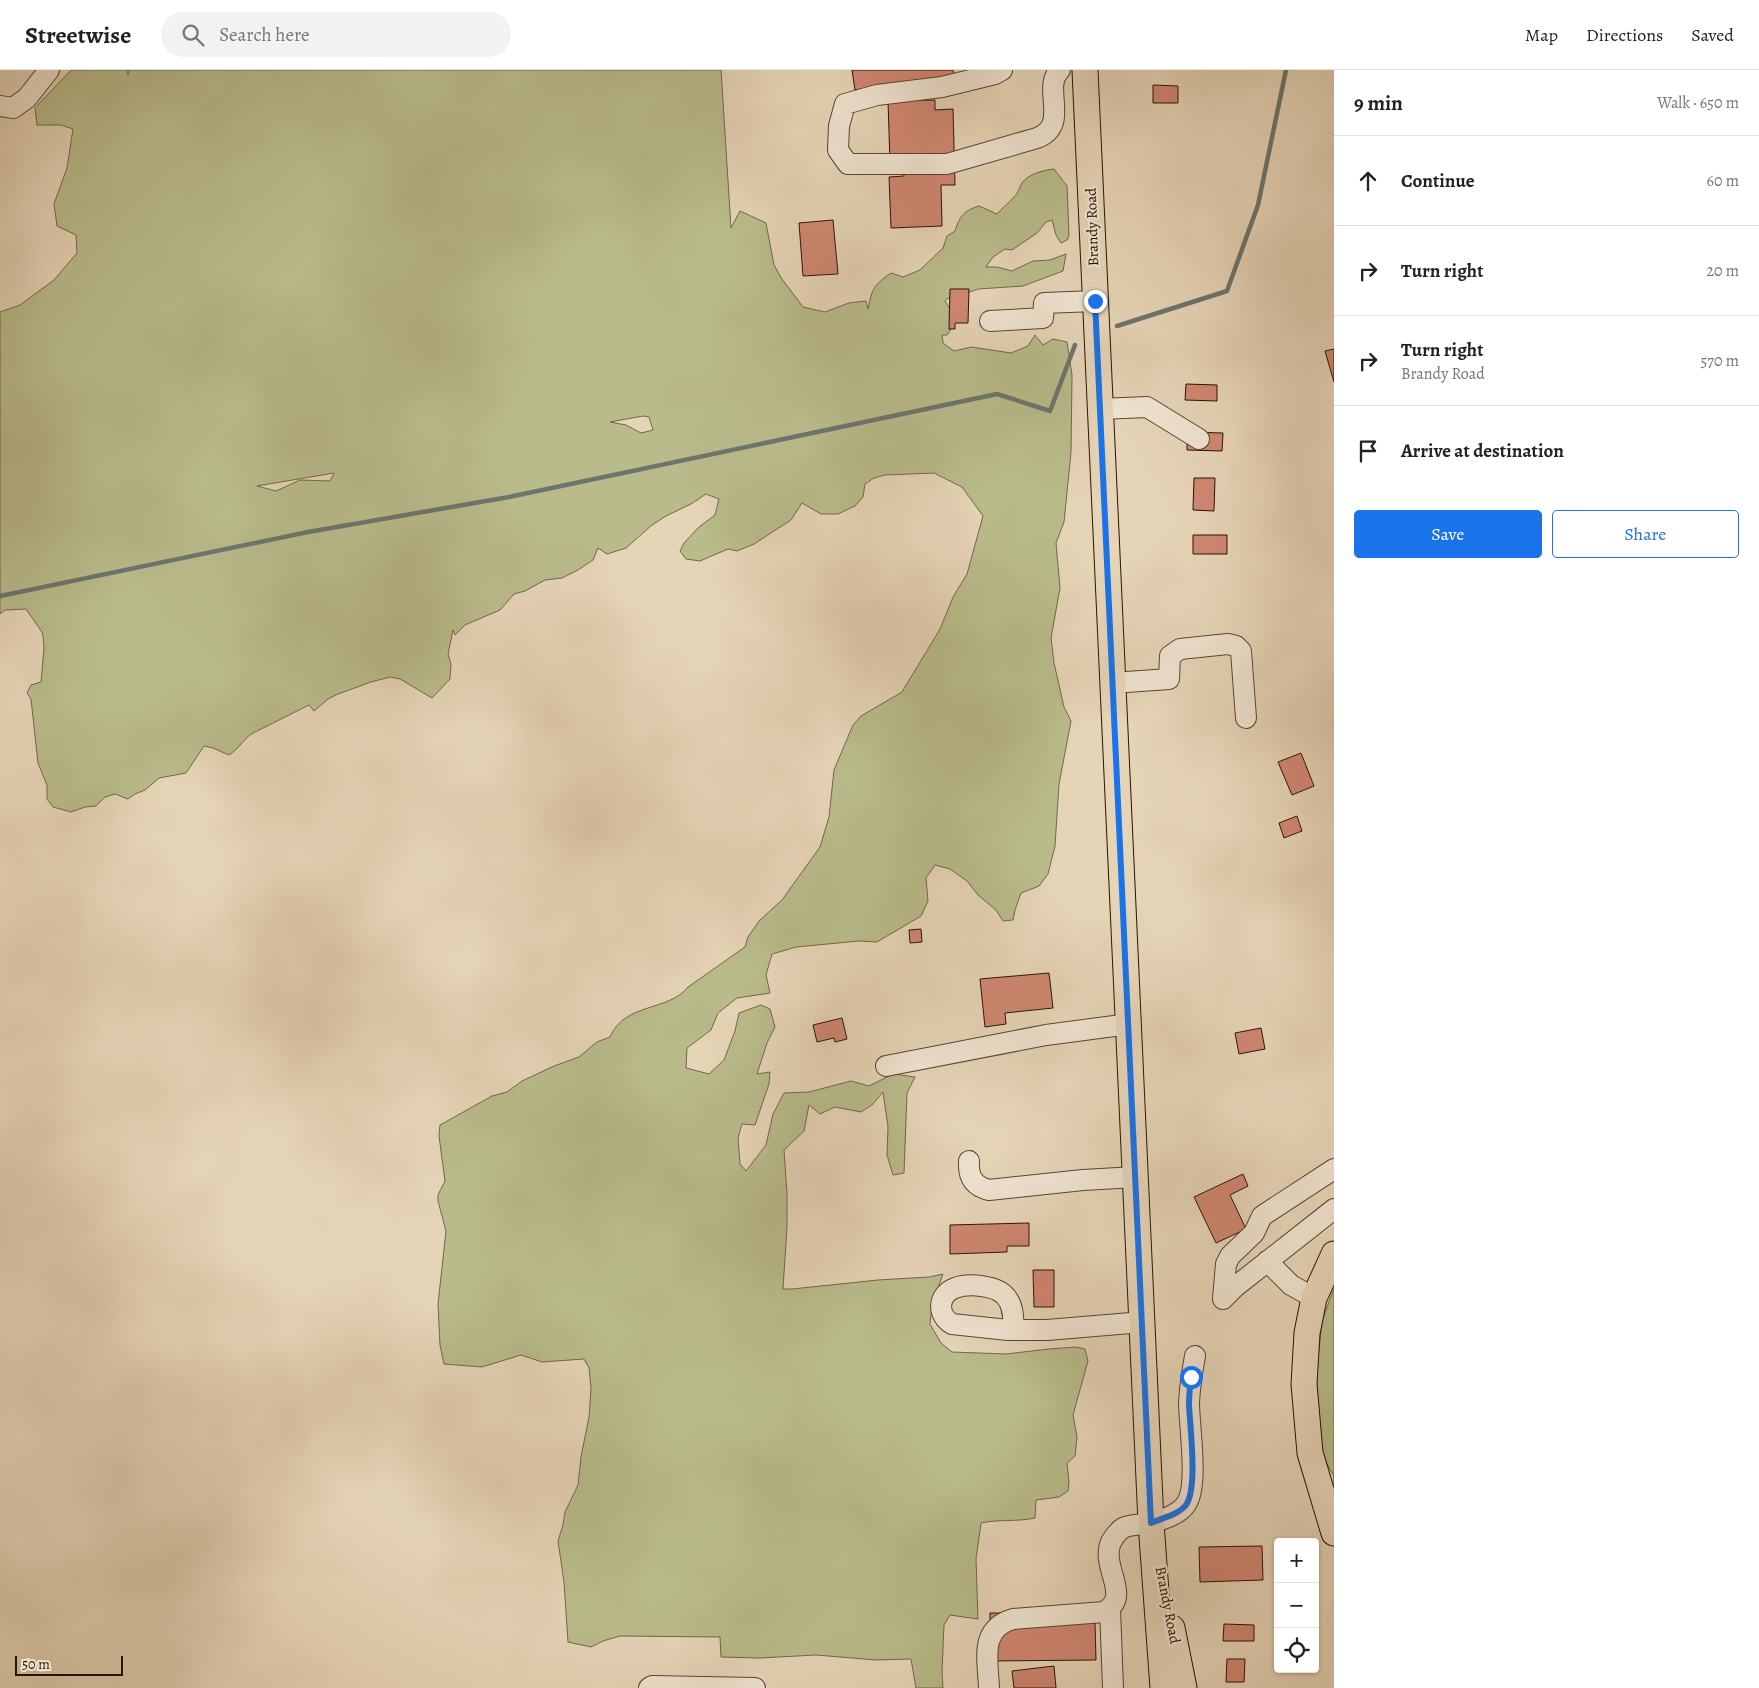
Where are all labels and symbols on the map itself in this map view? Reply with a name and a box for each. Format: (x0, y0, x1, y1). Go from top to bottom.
street label: Brandy Road (1081, 186, 1103, 267)
route end (1084, 290, 1107, 313)
route start (1180, 1366, 1203, 1389)
street label: Brandy Road (1151, 1565, 1185, 1646)
scale bar (15, 1653, 122, 1676)

